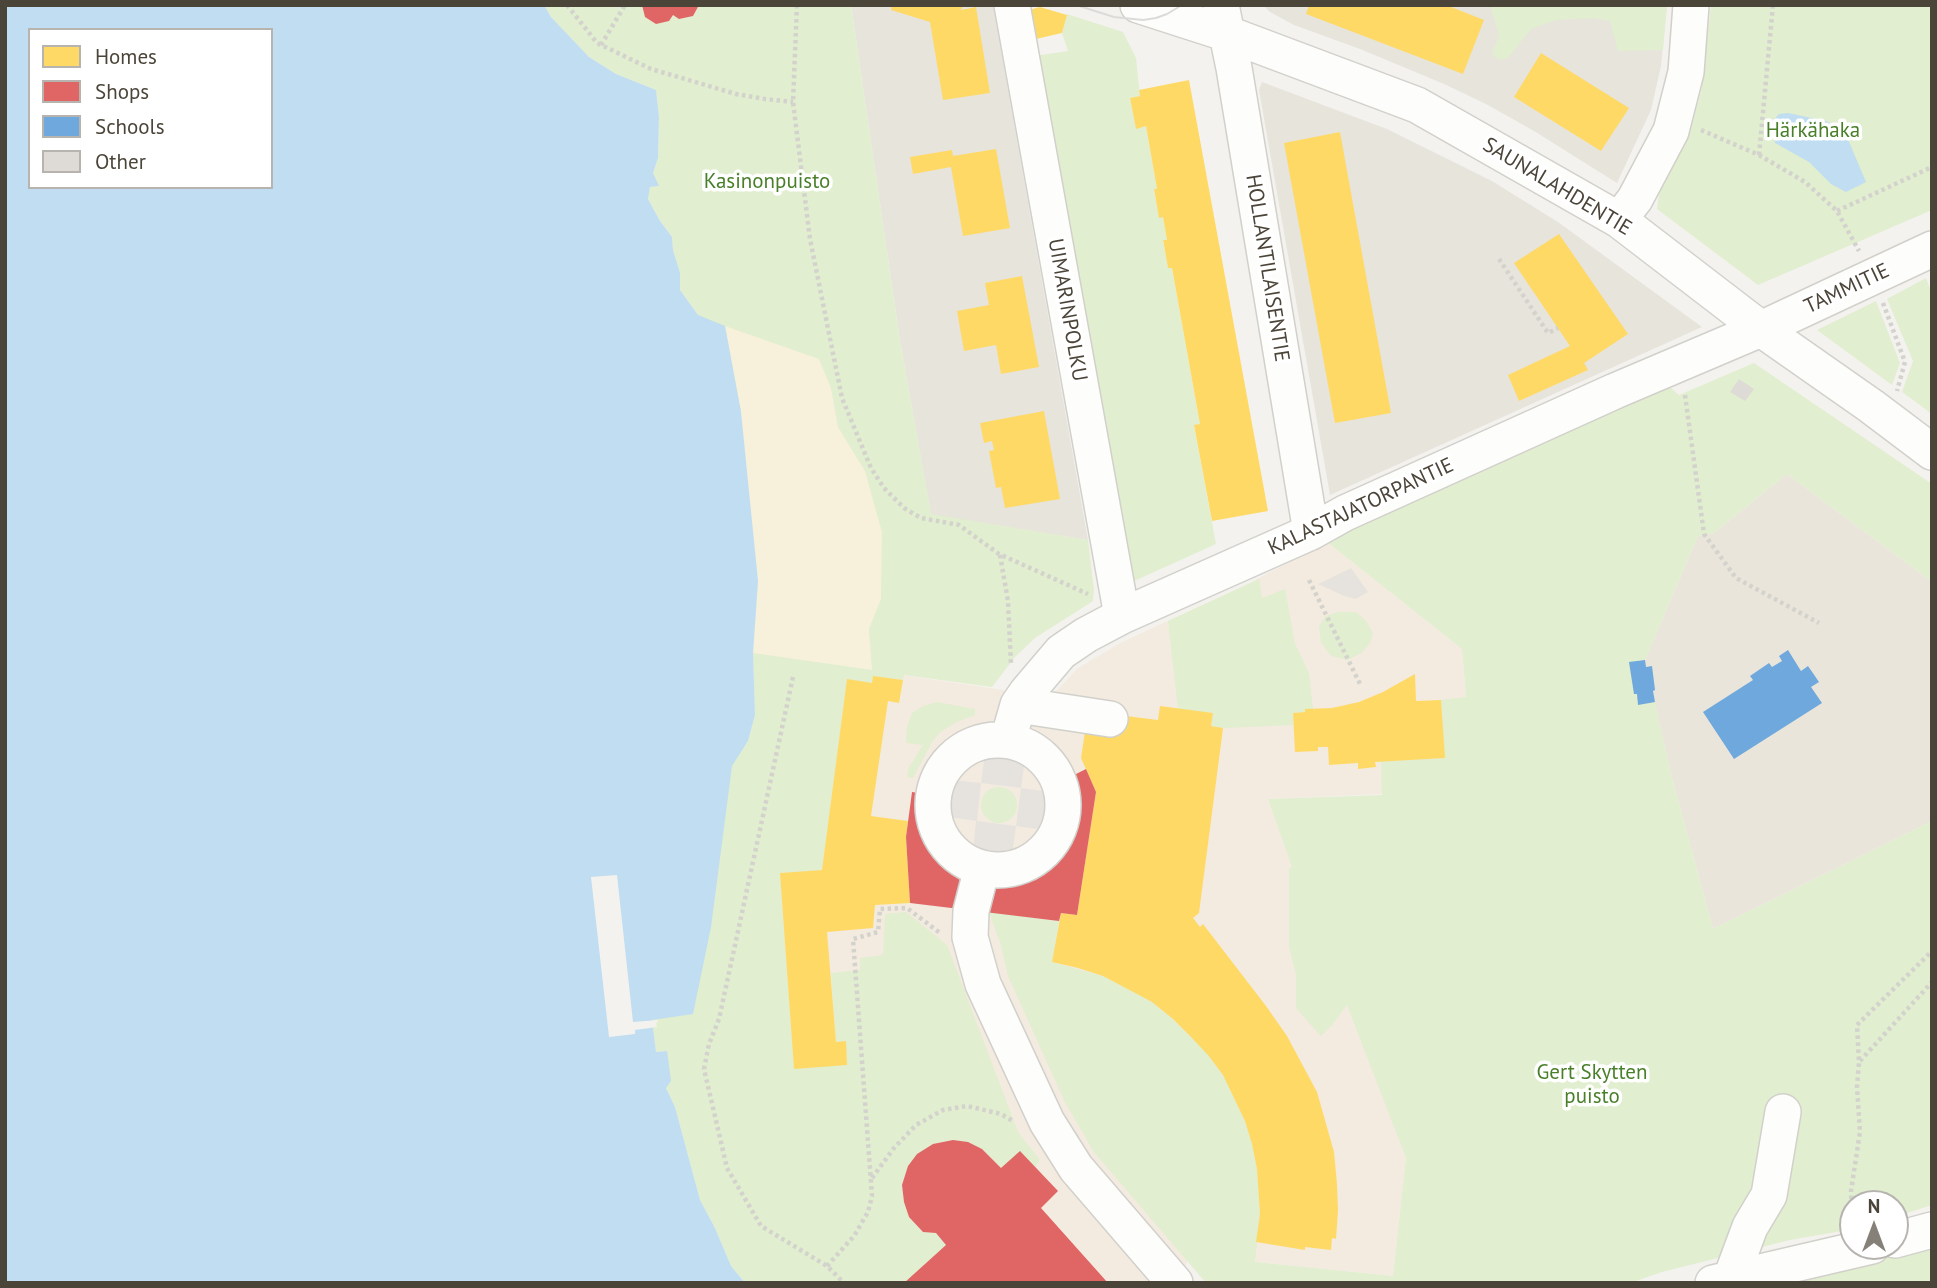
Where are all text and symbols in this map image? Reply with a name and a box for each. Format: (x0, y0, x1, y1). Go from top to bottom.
legend (28, 28, 273, 189)
text: Homes (95, 43, 157, 70)
text: Shops (95, 78, 149, 105)
text: Schools (95, 113, 165, 140)
park label: Härkähaka (1766, 118, 1860, 144)
street label: SAUNALAHDENTIE (1478, 133, 1636, 241)
text: Other (95, 148, 146, 175)
park label: Kasinonpuisto (704, 169, 830, 195)
street label: HOLLANTILAISENTIE (1240, 172, 1294, 364)
street label: UIMARINPOLKU (1042, 237, 1092, 383)
street label: TAMMITIE (1800, 258, 1894, 320)
street label: KALASTAJATORPANTIE (1264, 453, 1458, 561)
park label: Gert Skytten puisto (1536, 1060, 1648, 1110)
north arrow (1839, 1190, 1909, 1260)
text: N (1868, 1194, 1880, 1218)

